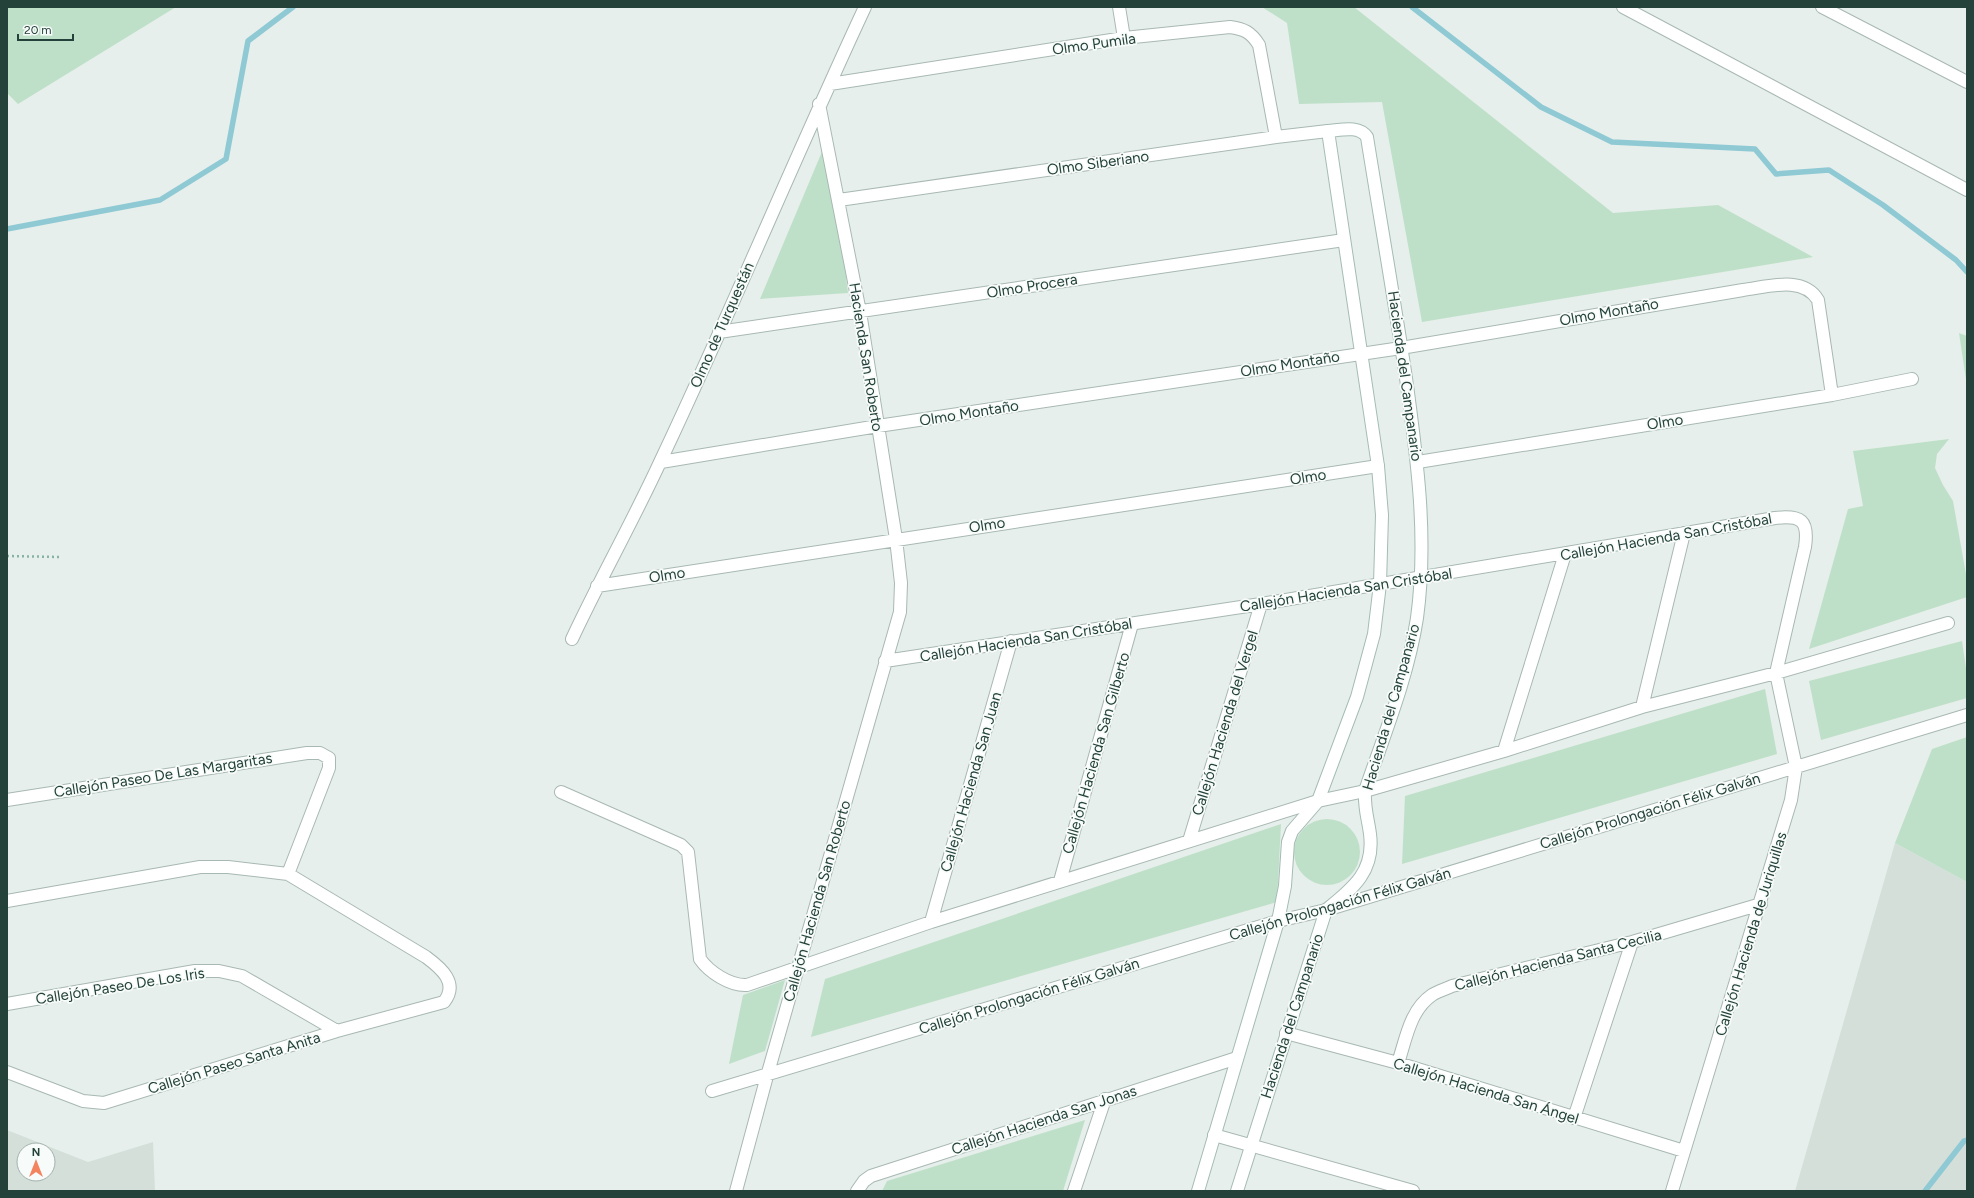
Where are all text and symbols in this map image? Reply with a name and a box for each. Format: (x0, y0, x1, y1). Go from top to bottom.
scale bar (18, 16, 73, 42)
text: 20 m (24, 23, 52, 37)
street label: Olmo Pumila (1051, 29, 1137, 59)
street label: Olmo Siberiano (1046, 147, 1151, 179)
street label: Olmo de Turquestán (686, 259, 758, 391)
street label: Olmo Procera (985, 270, 1079, 302)
street label: Hacienda San Roberto (845, 281, 887, 433)
street label: Hacienda del Campanario (1384, 289, 1426, 463)
street label: Olmo Montaño (1558, 294, 1660, 330)
street label: Olmo Montaño (1239, 347, 1341, 381)
street label: Olmo Montaño (918, 396, 1020, 430)
street label: Olmo (1646, 410, 1685, 434)
street label: Olmo (1289, 465, 1328, 489)
street label: Callejón Hacienda San Cristóbal (1559, 509, 1773, 565)
street label: Olmo (968, 513, 1007, 537)
street label: Olmo (648, 563, 687, 587)
street label: Callejón Hacienda San Cristóbal (1239, 564, 1453, 616)
street label: Callejón Hacienda San Cristóbal (919, 614, 1133, 666)
street label: Hacienda del Campanario (1359, 621, 1423, 792)
street label: Callejón Hacienda del Vergel (1188, 628, 1262, 818)
street label: Callejón Hacienda San Gilberto (1059, 650, 1134, 856)
street label: Callejón Hacienda San Juan (937, 690, 1005, 874)
street label: Callejón Paseo De Las Margaritas (53, 749, 273, 801)
street label: Callejón Prolongación Félix Galván (1538, 769, 1762, 853)
street label: Callejón Hacienda San Roberto (780, 798, 854, 1004)
street label: Callejón Hacienda de Juriquillas (1711, 830, 1791, 1038)
street label: Callejón Prolongación Félix Galván (1227, 864, 1453, 944)
street label: Callejón Hacienda Santa Cecilia (1453, 926, 1663, 994)
street label: Hacienda del Campanario (1257, 931, 1327, 1101)
street label: Callejón Prolongación Félix Galván (917, 954, 1141, 1038)
street label: Callejón Paseo De Los Iris (34, 964, 206, 1008)
street label: Callejón Paseo Santa Anita (146, 1028, 322, 1098)
street label: Callejón Hacienda San Ángel (1391, 1054, 1581, 1128)
street label: Callejón Hacienda San Jonas (949, 1082, 1139, 1158)
north arrow (16, 1142, 56, 1182)
text: N (32, 1146, 40, 1159)

